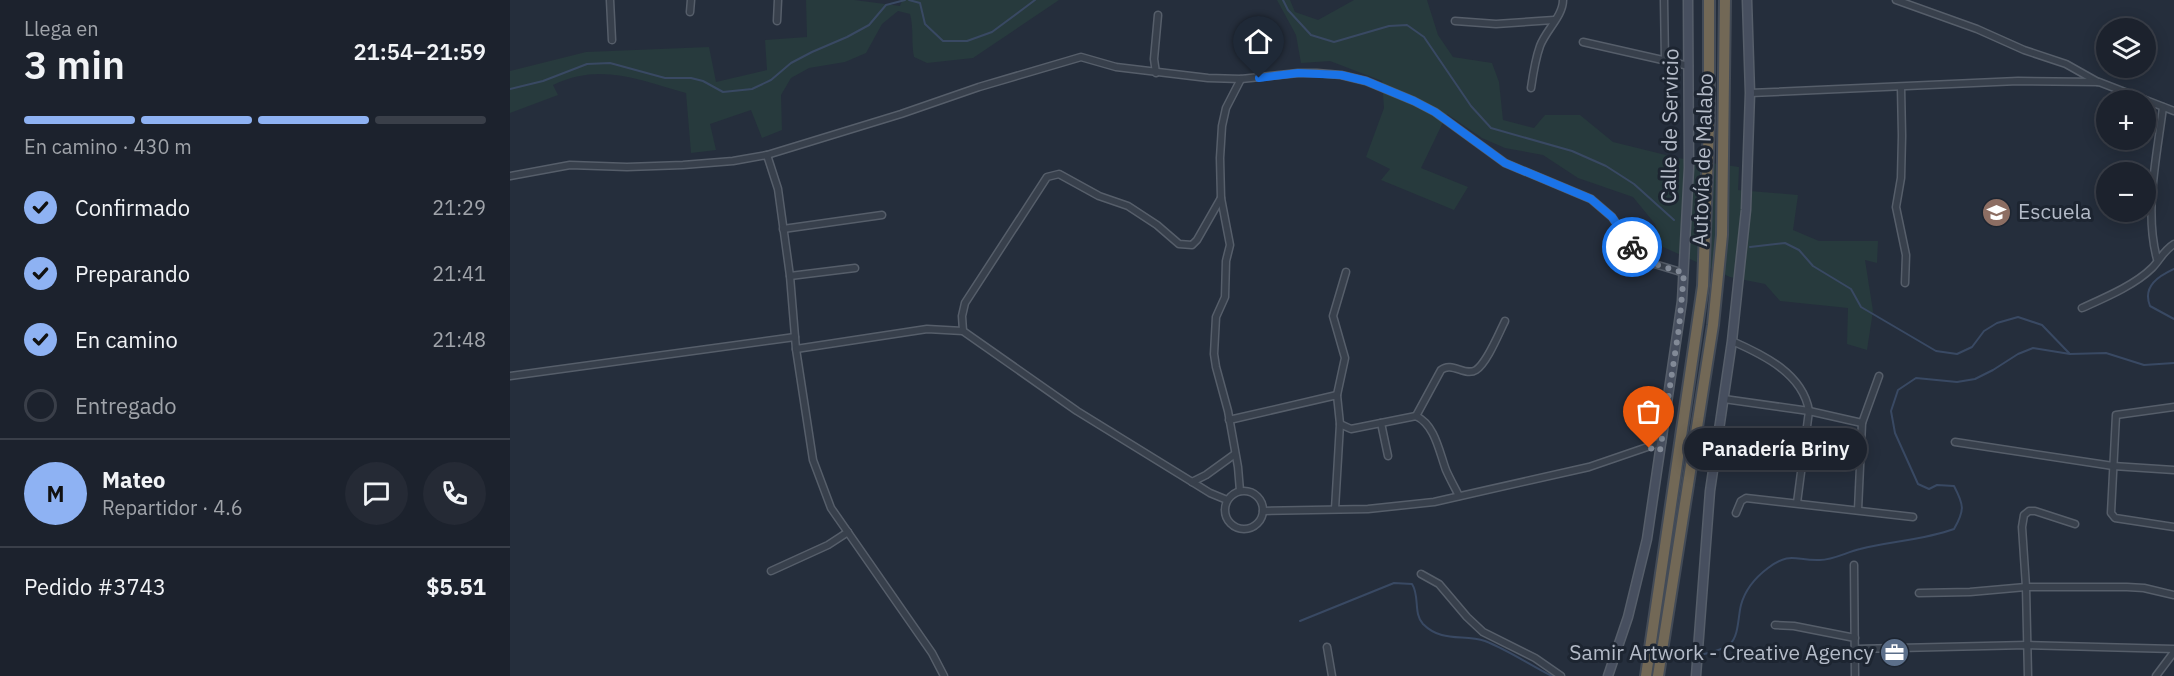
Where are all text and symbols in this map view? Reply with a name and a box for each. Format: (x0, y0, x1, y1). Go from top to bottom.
text: Llega en (24, 15, 99, 42)
pin (1233, 16, 1284, 78)
map controls (2096, 18, 2156, 222)
button: layers (2096, 18, 2156, 78)
icon: home (1242, 25, 1275, 58)
text: 21:54–21:59 (353, 37, 486, 66)
text: 3 min (24, 39, 125, 90)
street label: Calle de Servicio (1654, 48, 1684, 204)
street label: Autovía de Malabo (1685, 73, 1719, 247)
button: + (2096, 90, 2156, 150)
text: En camino · 430 m (24, 133, 192, 160)
button: − (2096, 162, 2156, 222)
icon: check (24, 191, 57, 224)
text: Confirmado (75, 193, 190, 222)
text: 21:29 (432, 194, 486, 221)
school or university icon: Escuela (1981, 196, 2013, 228)
place label: Escuela (2018, 197, 2091, 225)
courier (1602, 217, 1662, 277)
icon: bike (1616, 231, 1649, 264)
icon: check (24, 257, 57, 290)
text: Preparando (75, 259, 190, 288)
text: 21:41 (432, 260, 486, 287)
icon: check (24, 323, 57, 356)
text: En camino (75, 325, 178, 354)
text: 21:48 (432, 326, 486, 353)
pin (1623, 386, 1674, 448)
text: Entregado (75, 391, 176, 420)
icon: bag (1632, 395, 1665, 428)
callout: Panadería Briny (1685, 427, 1868, 469)
text: Panadería Briny (1702, 435, 1849, 462)
button: chat (345, 462, 408, 525)
button: phone (423, 462, 486, 525)
text: Mateo (102, 465, 166, 494)
text: M (46, 479, 65, 508)
text: Repartidor · 4.6 (102, 494, 243, 521)
text: Pedido #3743 (24, 572, 166, 601)
text: $5.51 (426, 572, 486, 601)
office icon: Samir Artwork - Creative Agency (1879, 637, 1911, 669)
place label: Samir Artwork - Creative Agency (1569, 638, 1875, 666)

